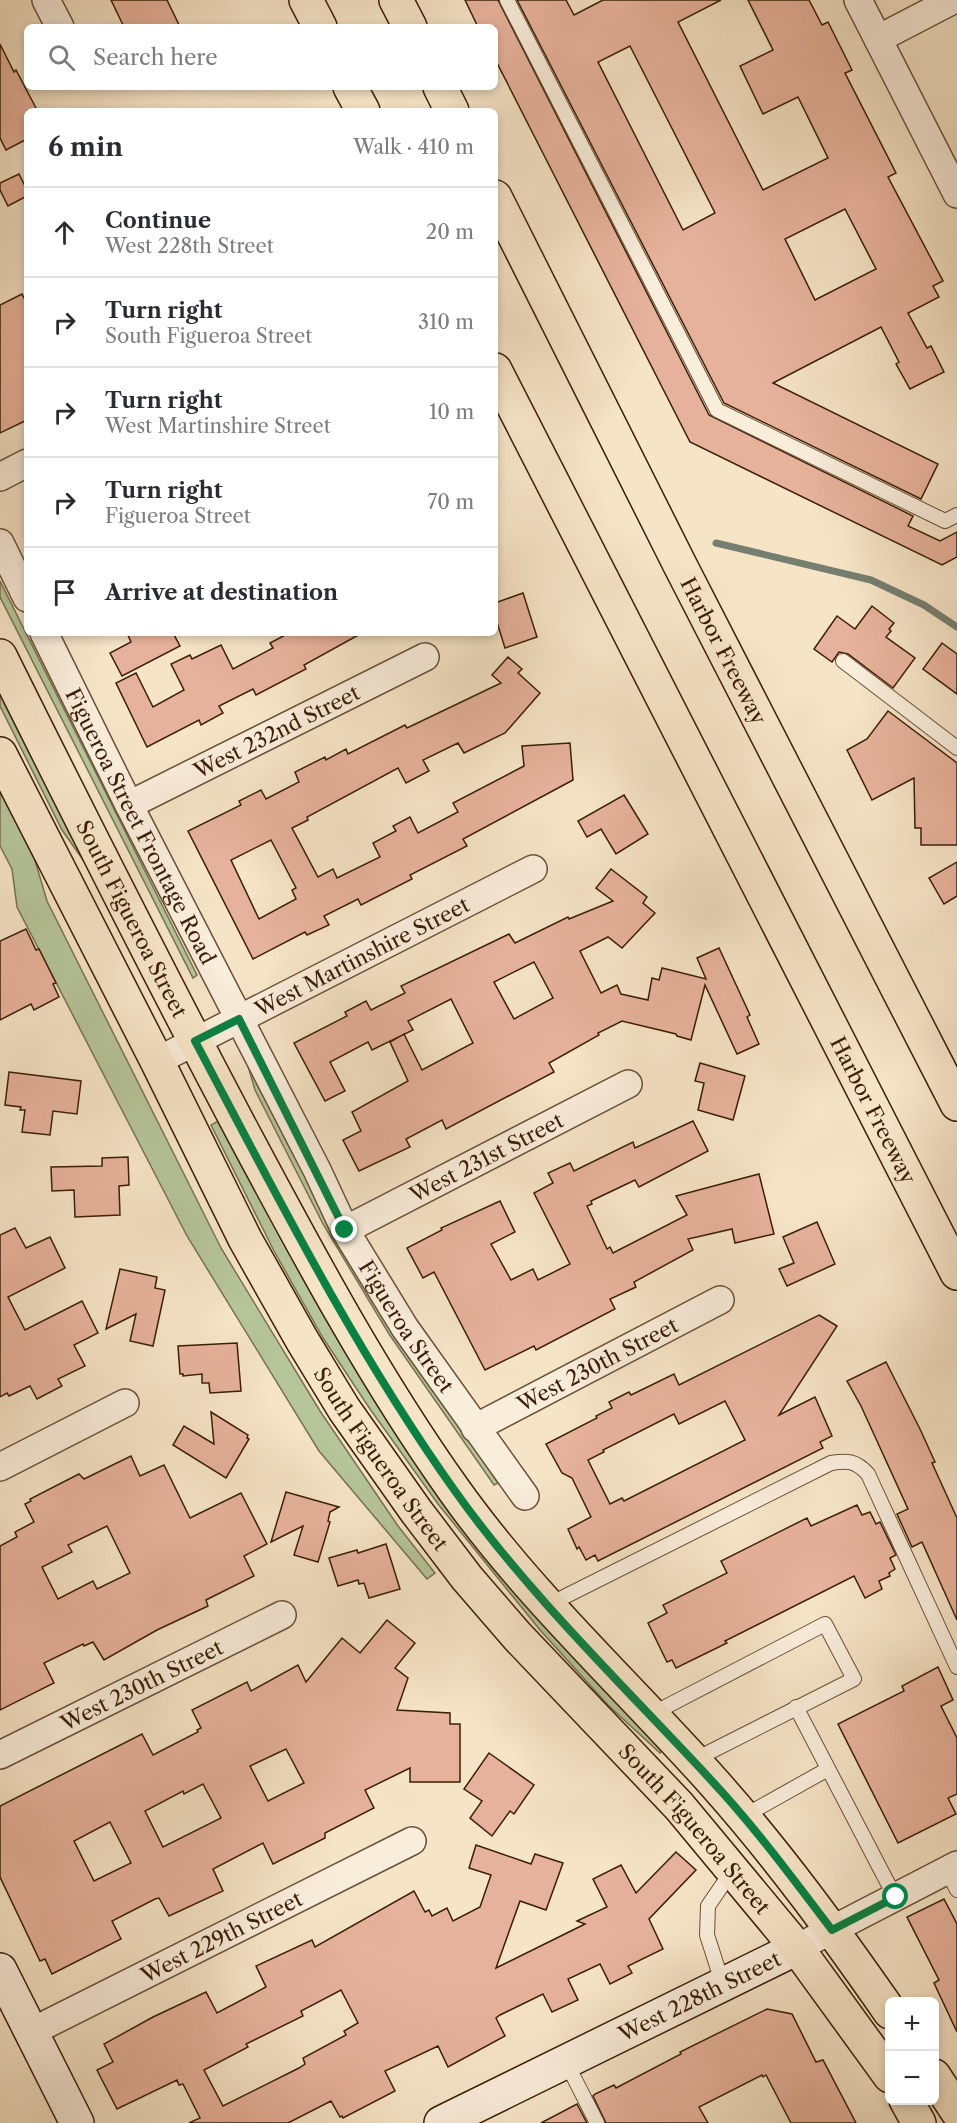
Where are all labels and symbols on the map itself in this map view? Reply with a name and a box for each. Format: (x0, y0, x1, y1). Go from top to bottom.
street label: Harbor Freeway (676, 573, 772, 728)
street label: West 232nd Street (189, 679, 364, 784)
street label: Figueroa Street Frontage Road (61, 684, 221, 968)
street label: South Figueroa Street (72, 816, 193, 1022)
street label: West Martinshire Street (250, 891, 474, 1022)
street label: Harbor Freeway (826, 1032, 922, 1188)
street label: West 231st Street (404, 1107, 568, 1207)
route end (331, 1216, 357, 1242)
street label: Figueroa Street (354, 1256, 460, 1398)
street label: West 230th Street (512, 1312, 682, 1417)
street label: South Figueroa Street (309, 1362, 454, 1556)
street label: West 230th Street (55, 1634, 227, 1736)
street label: South Figueroa Street (614, 1738, 776, 1919)
route start (882, 1883, 908, 1909)
street label: West 229th Street (136, 1885, 307, 1988)
street label: West 228th Street (613, 1945, 785, 2047)

